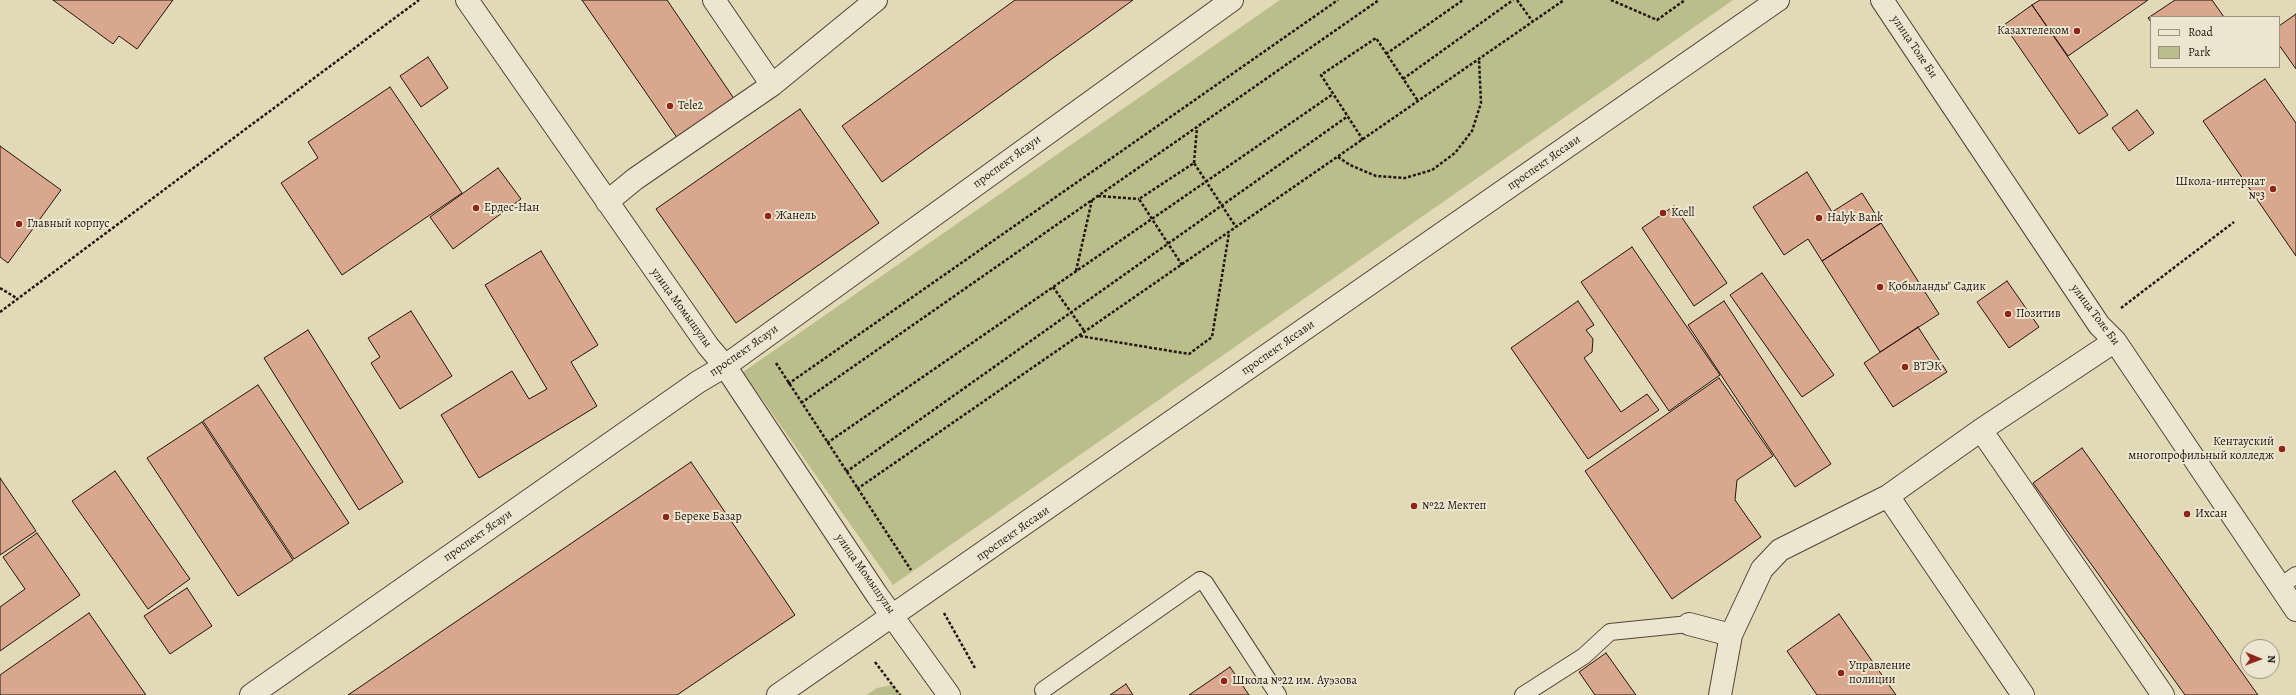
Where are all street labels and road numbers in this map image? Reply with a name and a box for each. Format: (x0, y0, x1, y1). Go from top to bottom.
street label: улица Толе Би (1888, 13, 1940, 81)
street label: проспект Ясауи (970, 132, 1044, 192)
street label: проспект Яссави (1505, 132, 1583, 194)
street label: улица Момышулы (647, 266, 715, 350)
street label: улица Толе Би (2067, 282, 2123, 348)
street label: проспект Яссави (1239, 317, 1317, 379)
street label: проспект Ясауи (707, 322, 781, 380)
street label: проспект Яссави (974, 503, 1052, 565)
street label: проспект Ясауи (441, 507, 515, 565)
street label: улица Момышулы (832, 531, 898, 617)

